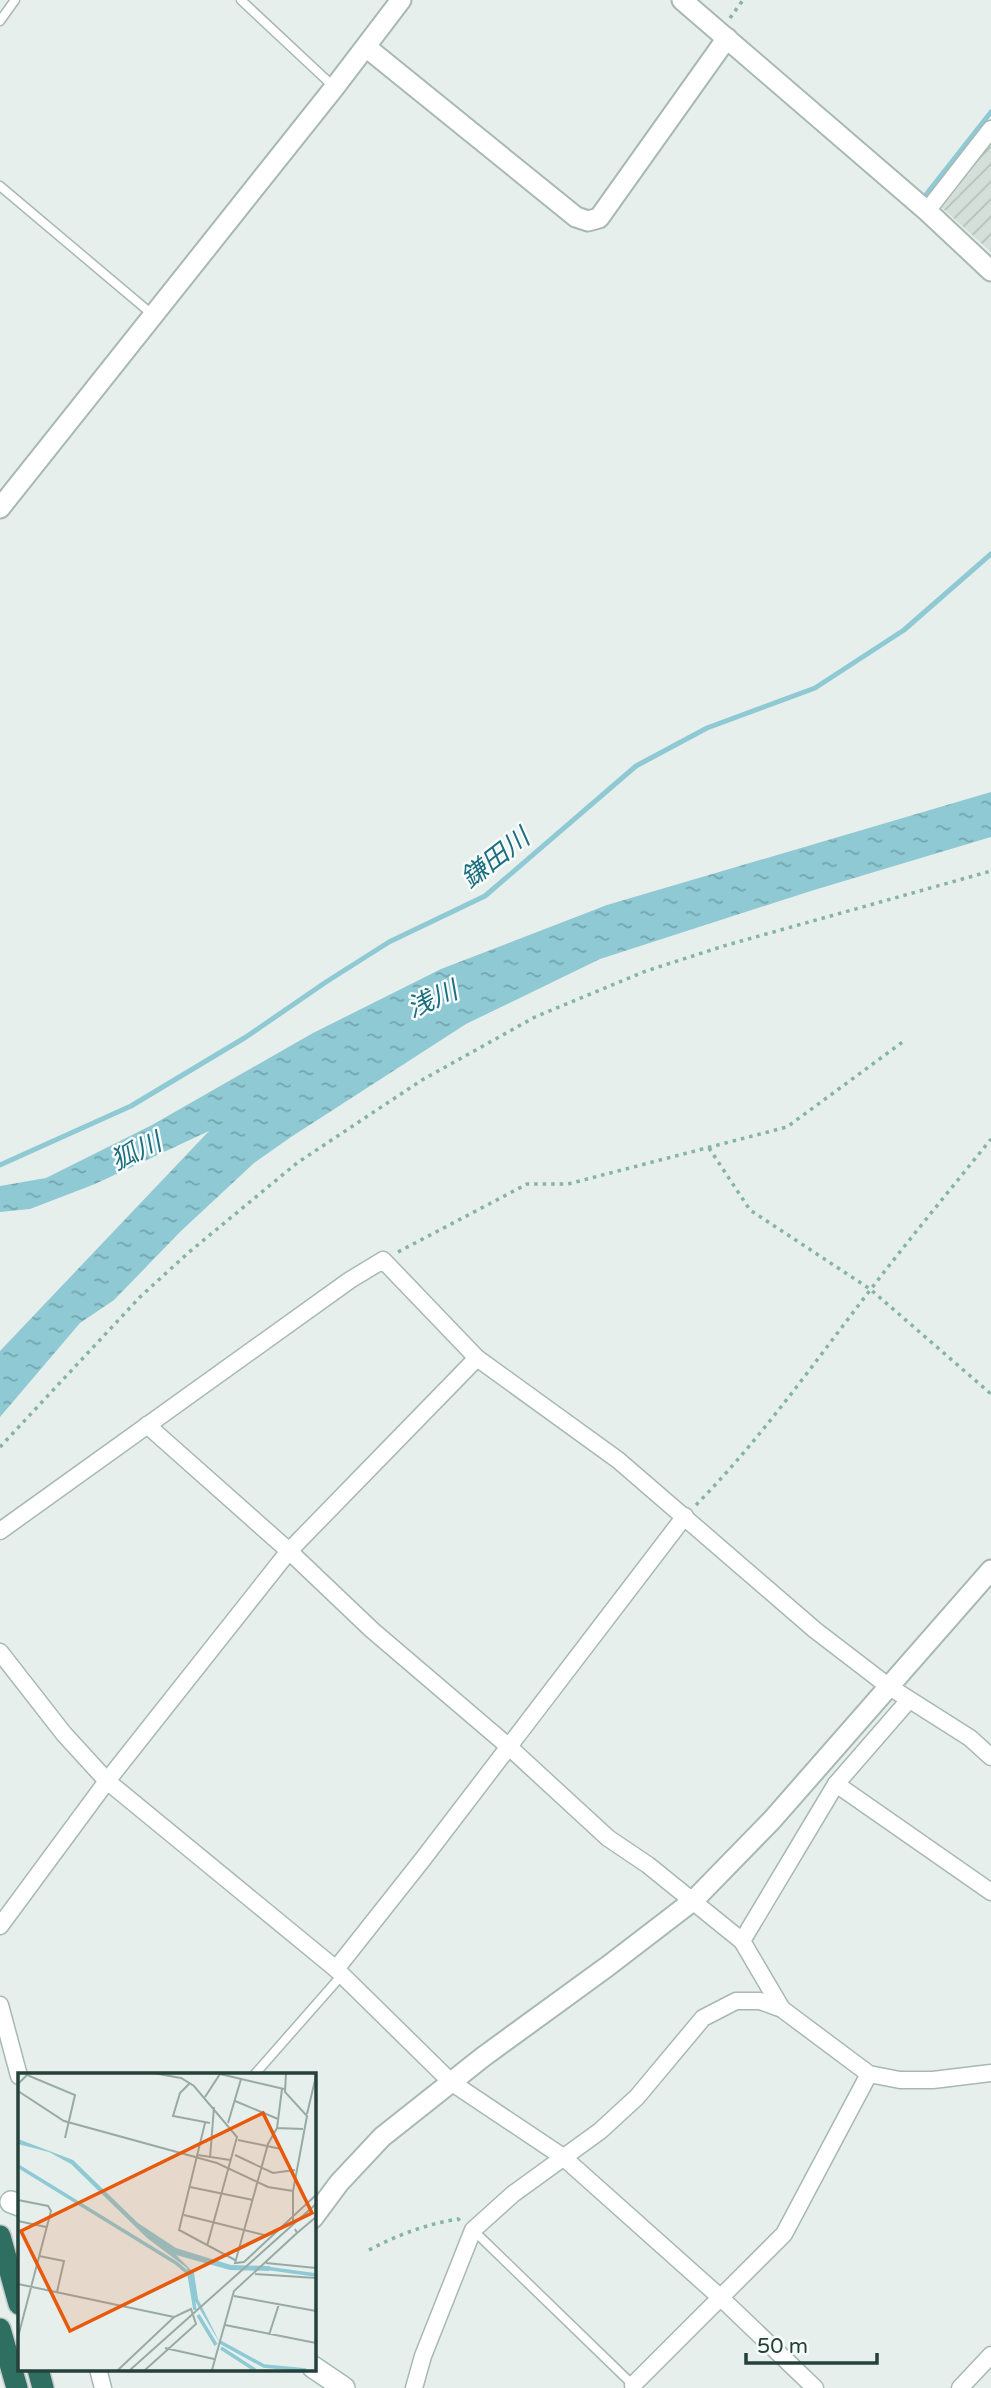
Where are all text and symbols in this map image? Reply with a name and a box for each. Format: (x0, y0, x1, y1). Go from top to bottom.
water label: 鎌田川 (455, 820, 538, 895)
water label: 浅川 (402, 974, 465, 1024)
water label: 狐川 (106, 1125, 169, 1176)
inset map (18, 2073, 315, 2370)
scale bar (746, 2322, 877, 2366)
text: 50 m (757, 2334, 808, 2359)

